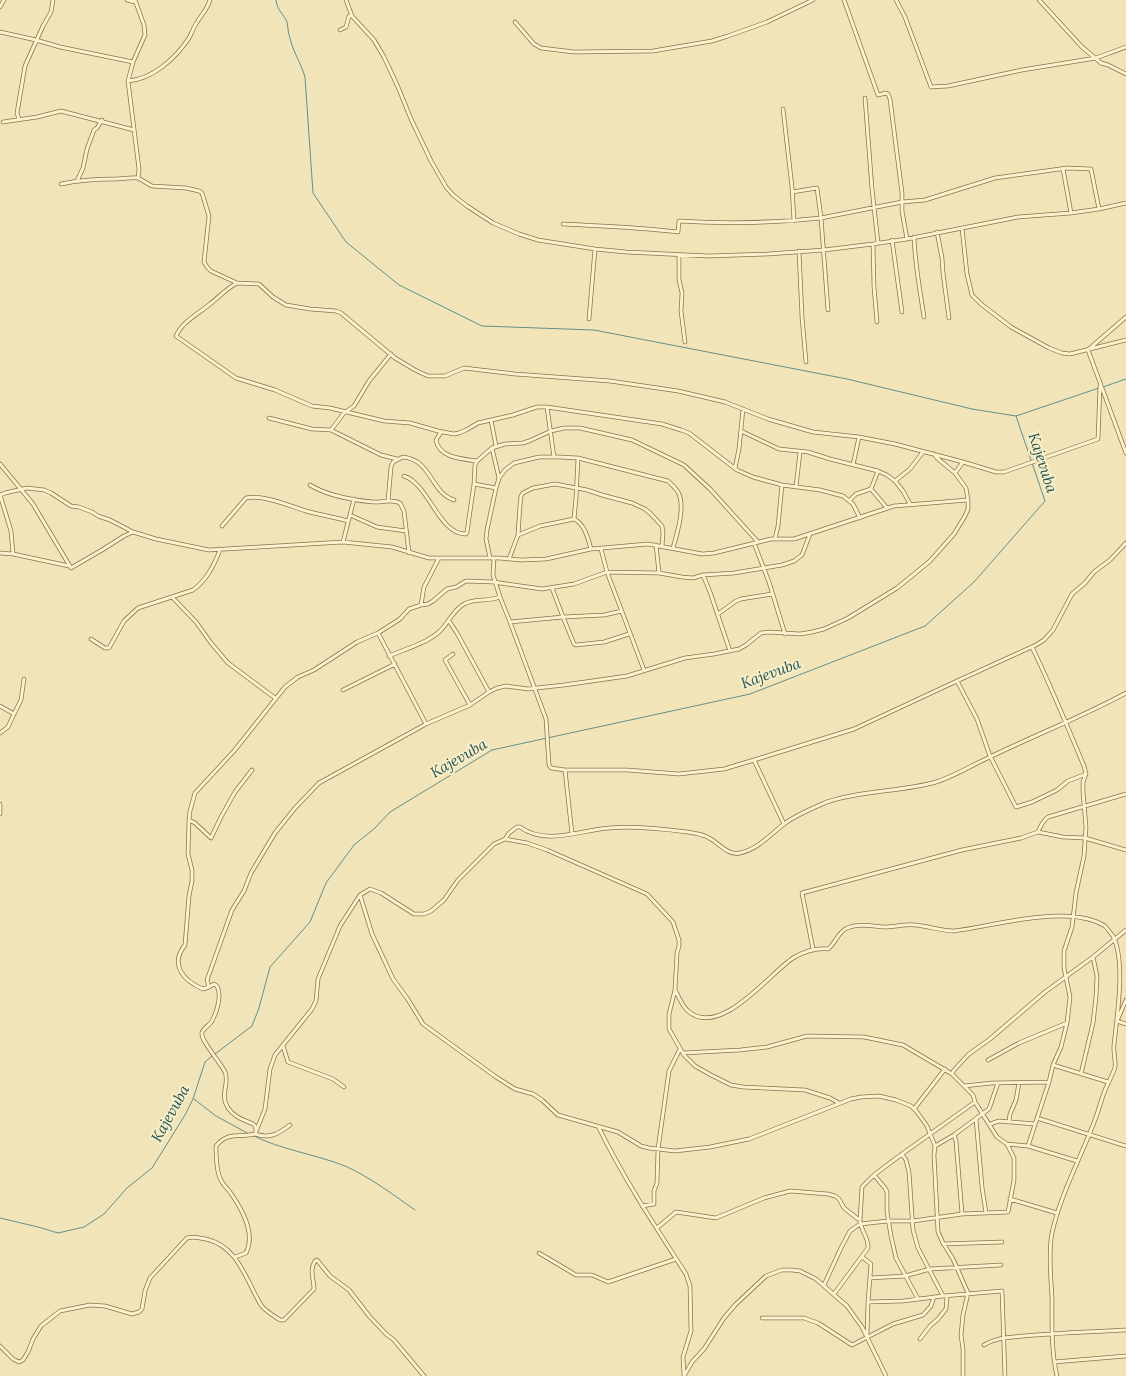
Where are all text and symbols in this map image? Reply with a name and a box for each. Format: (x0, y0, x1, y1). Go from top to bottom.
water label: Kajevuba (1024, 431, 1060, 495)
water label: Kajevuba (739, 655, 803, 693)
water label: Kajevuba (428, 736, 490, 782)
water label: Kajevuba (148, 1082, 194, 1146)

